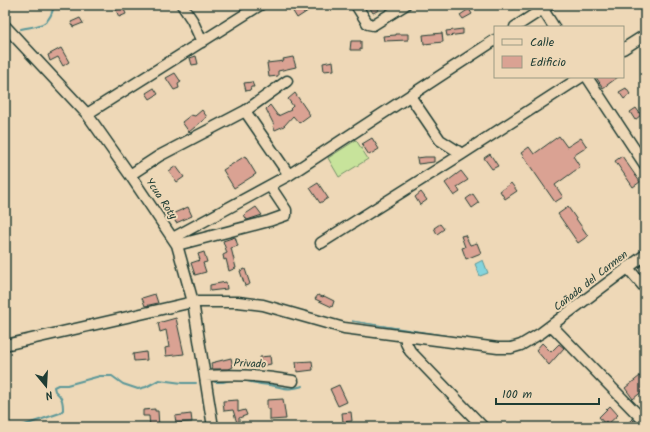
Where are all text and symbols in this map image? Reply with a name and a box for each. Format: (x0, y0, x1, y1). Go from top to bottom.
legend (494, 26, 624, 78)
text: Calle (530, 33, 555, 52)
text: Edificio (530, 53, 566, 72)
street label: Ycua Roty (140, 175, 182, 224)
street label: Cañada del Carmen (550, 246, 632, 316)
street label: Privado (233, 354, 267, 374)
north arrow (26, 366, 66, 406)
scale bar (496, 380, 599, 406)
text: N (43, 385, 55, 404)
text: 100 m (502, 385, 533, 404)

